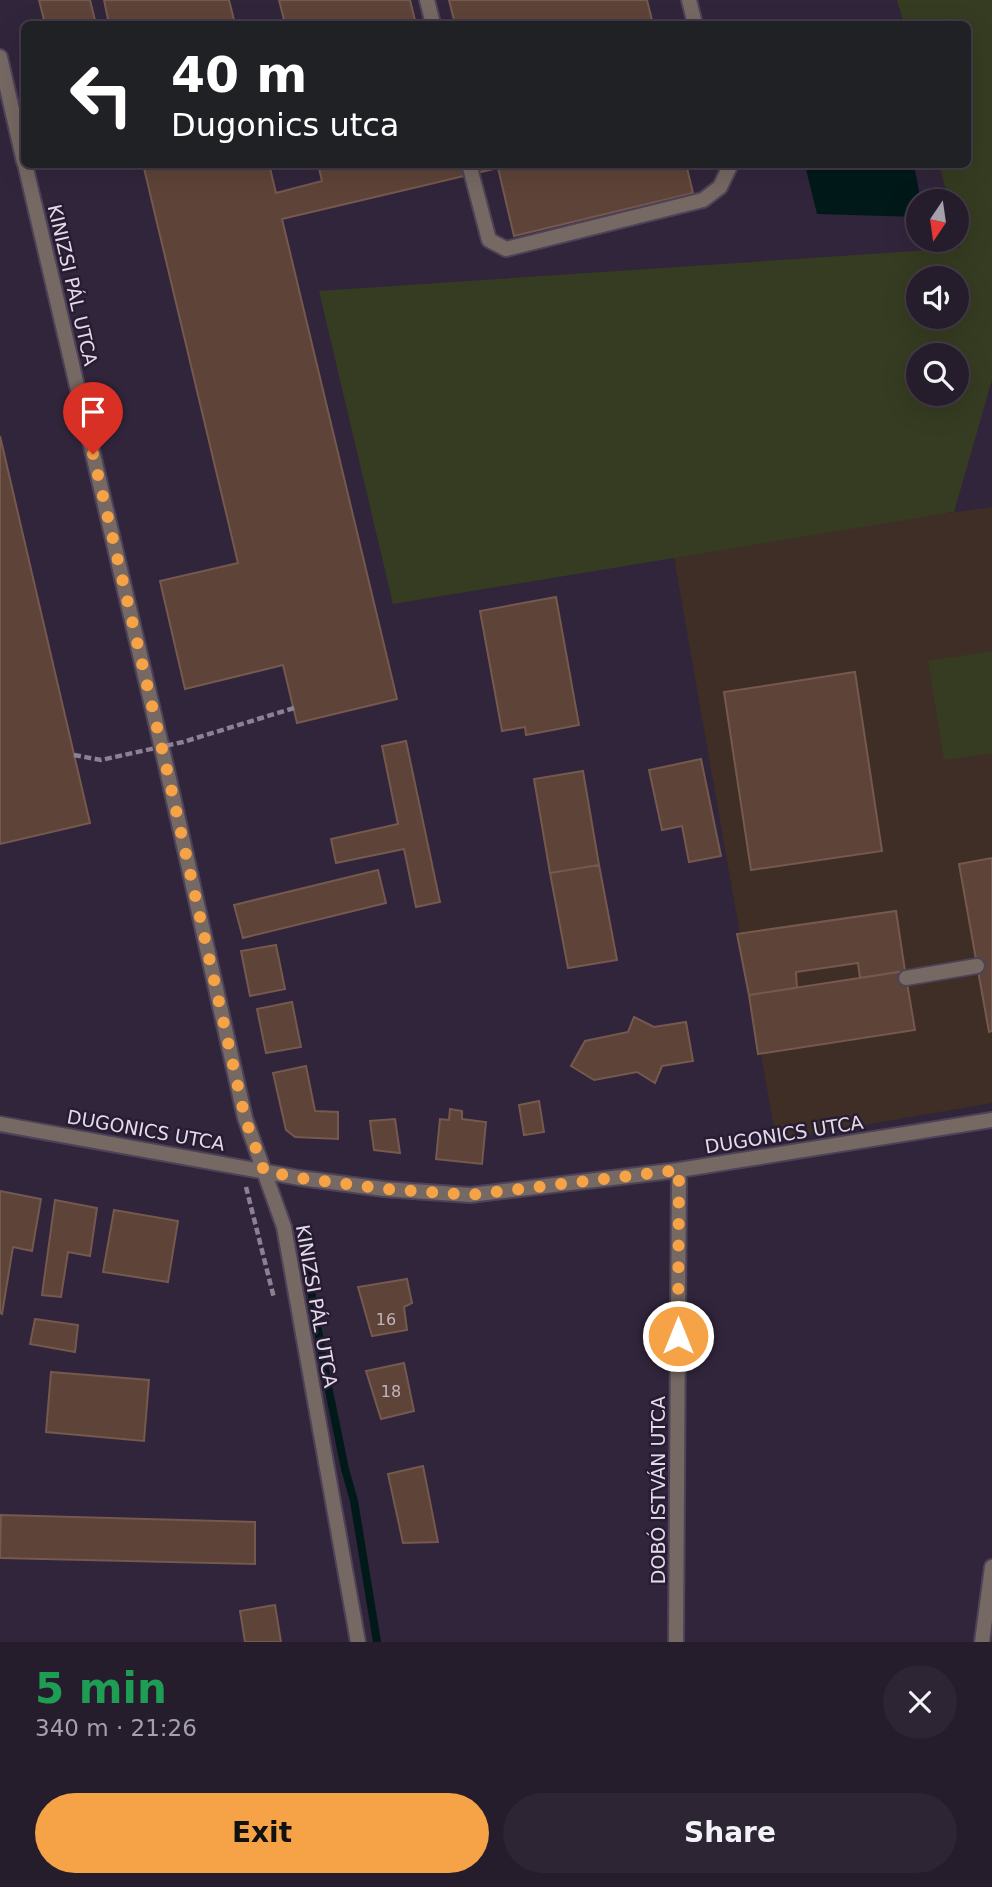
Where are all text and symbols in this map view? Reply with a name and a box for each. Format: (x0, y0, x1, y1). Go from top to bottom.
text: 40 m (171, 47, 307, 104)
icon: left (56, 49, 147, 140)
text: Dugonics utca (171, 106, 399, 144)
north arrow (906, 189, 970, 252)
map controls (906, 189, 969, 406)
street label: KINIZSI PÁL UTCA (44, 202, 102, 368)
button: sound (906, 266, 969, 329)
button: search (906, 343, 969, 406)
pin (63, 382, 123, 454)
icon: arrive (74, 393, 112, 431)
street label: DUGONICS UTCA (65, 1105, 227, 1155)
street label: DUGONICS UTCA (703, 1111, 865, 1157)
street label: KINIZSI PÁL UTCA (292, 1223, 342, 1389)
position arrow (641, 1299, 715, 1373)
house number: 16 (376, 1310, 396, 1329)
house number: 18 (381, 1382, 401, 1401)
street label: DOBÓ ISTVÁN UTCA (646, 1396, 669, 1584)
text: 5 min (35, 1664, 167, 1713)
button: close (883, 1665, 957, 1739)
text: 340 m · 21:26 (35, 1715, 197, 1741)
button: Exit (35, 1793, 489, 1873)
button: Share (503, 1793, 957, 1873)

